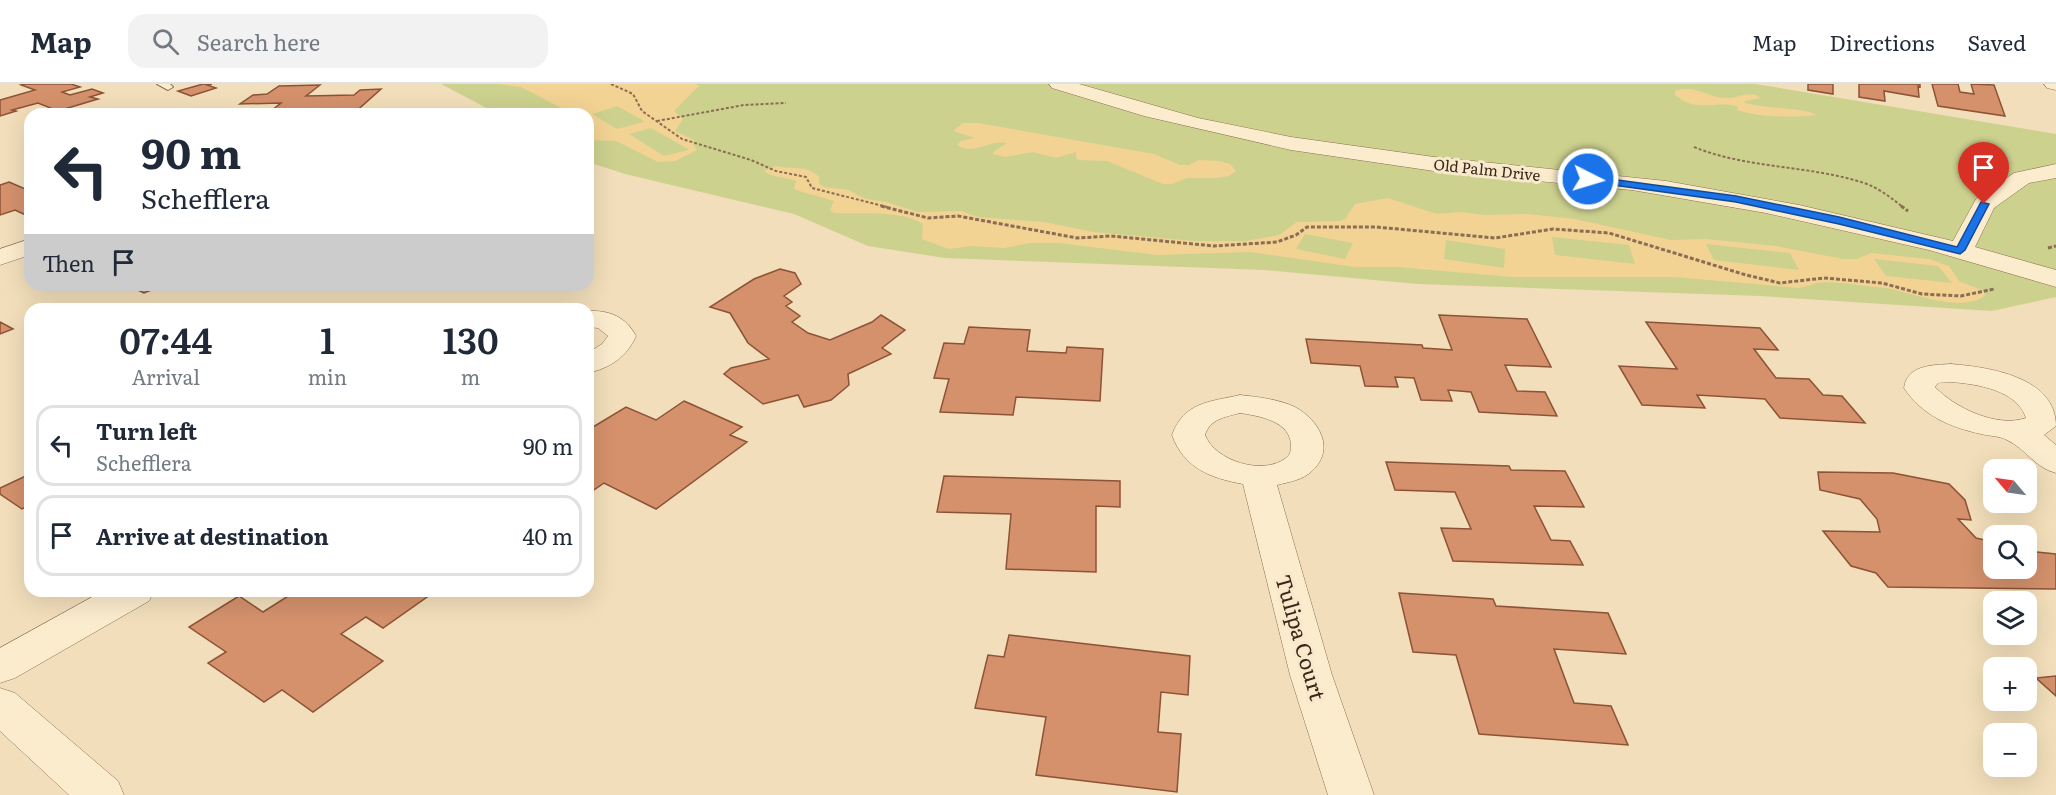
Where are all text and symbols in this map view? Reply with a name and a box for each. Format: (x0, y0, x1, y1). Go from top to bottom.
search box (128, 14, 548, 68)
text: Map (30, 20, 92, 62)
icon: search (149, 25, 182, 58)
text: Search here (197, 25, 320, 58)
text: Map (1752, 26, 1797, 57)
text: Directions (1830, 26, 1935, 57)
text: Saved (1968, 26, 2026, 57)
text: 90 m (141, 120, 241, 182)
icon: left (42, 132, 120, 210)
pin (1958, 142, 2009, 204)
position arrow (1556, 147, 1620, 211)
icon: arrive (1967, 151, 2000, 184)
street label: Old Palm Drive (1432, 152, 1542, 186)
text: Schefflera (141, 177, 270, 217)
text: Then (42, 246, 95, 279)
icon: arrive (107, 246, 140, 279)
text: 07:44 (119, 312, 212, 365)
text: 1 (320, 312, 335, 365)
text: 130 (442, 312, 499, 365)
text: Arrival (132, 361, 200, 391)
text: min (308, 361, 347, 391)
text: m (461, 361, 480, 391)
text: Turn left (96, 414, 197, 447)
icon: left (45, 429, 78, 462)
text: 90 m (523, 429, 573, 462)
text: Schefflera (96, 447, 191, 477)
north arrow (1983, 459, 2037, 513)
map controls (1983, 459, 2037, 777)
icon: arrive (45, 519, 78, 552)
text: Arrive at destination (96, 519, 329, 552)
text: 40 m (522, 519, 573, 552)
button: search (1983, 525, 2037, 579)
street label: Tulipa Court (1269, 570, 1335, 704)
button: layers (1983, 591, 2037, 645)
button: + (1983, 657, 2037, 711)
button: − (1983, 723, 2037, 777)

